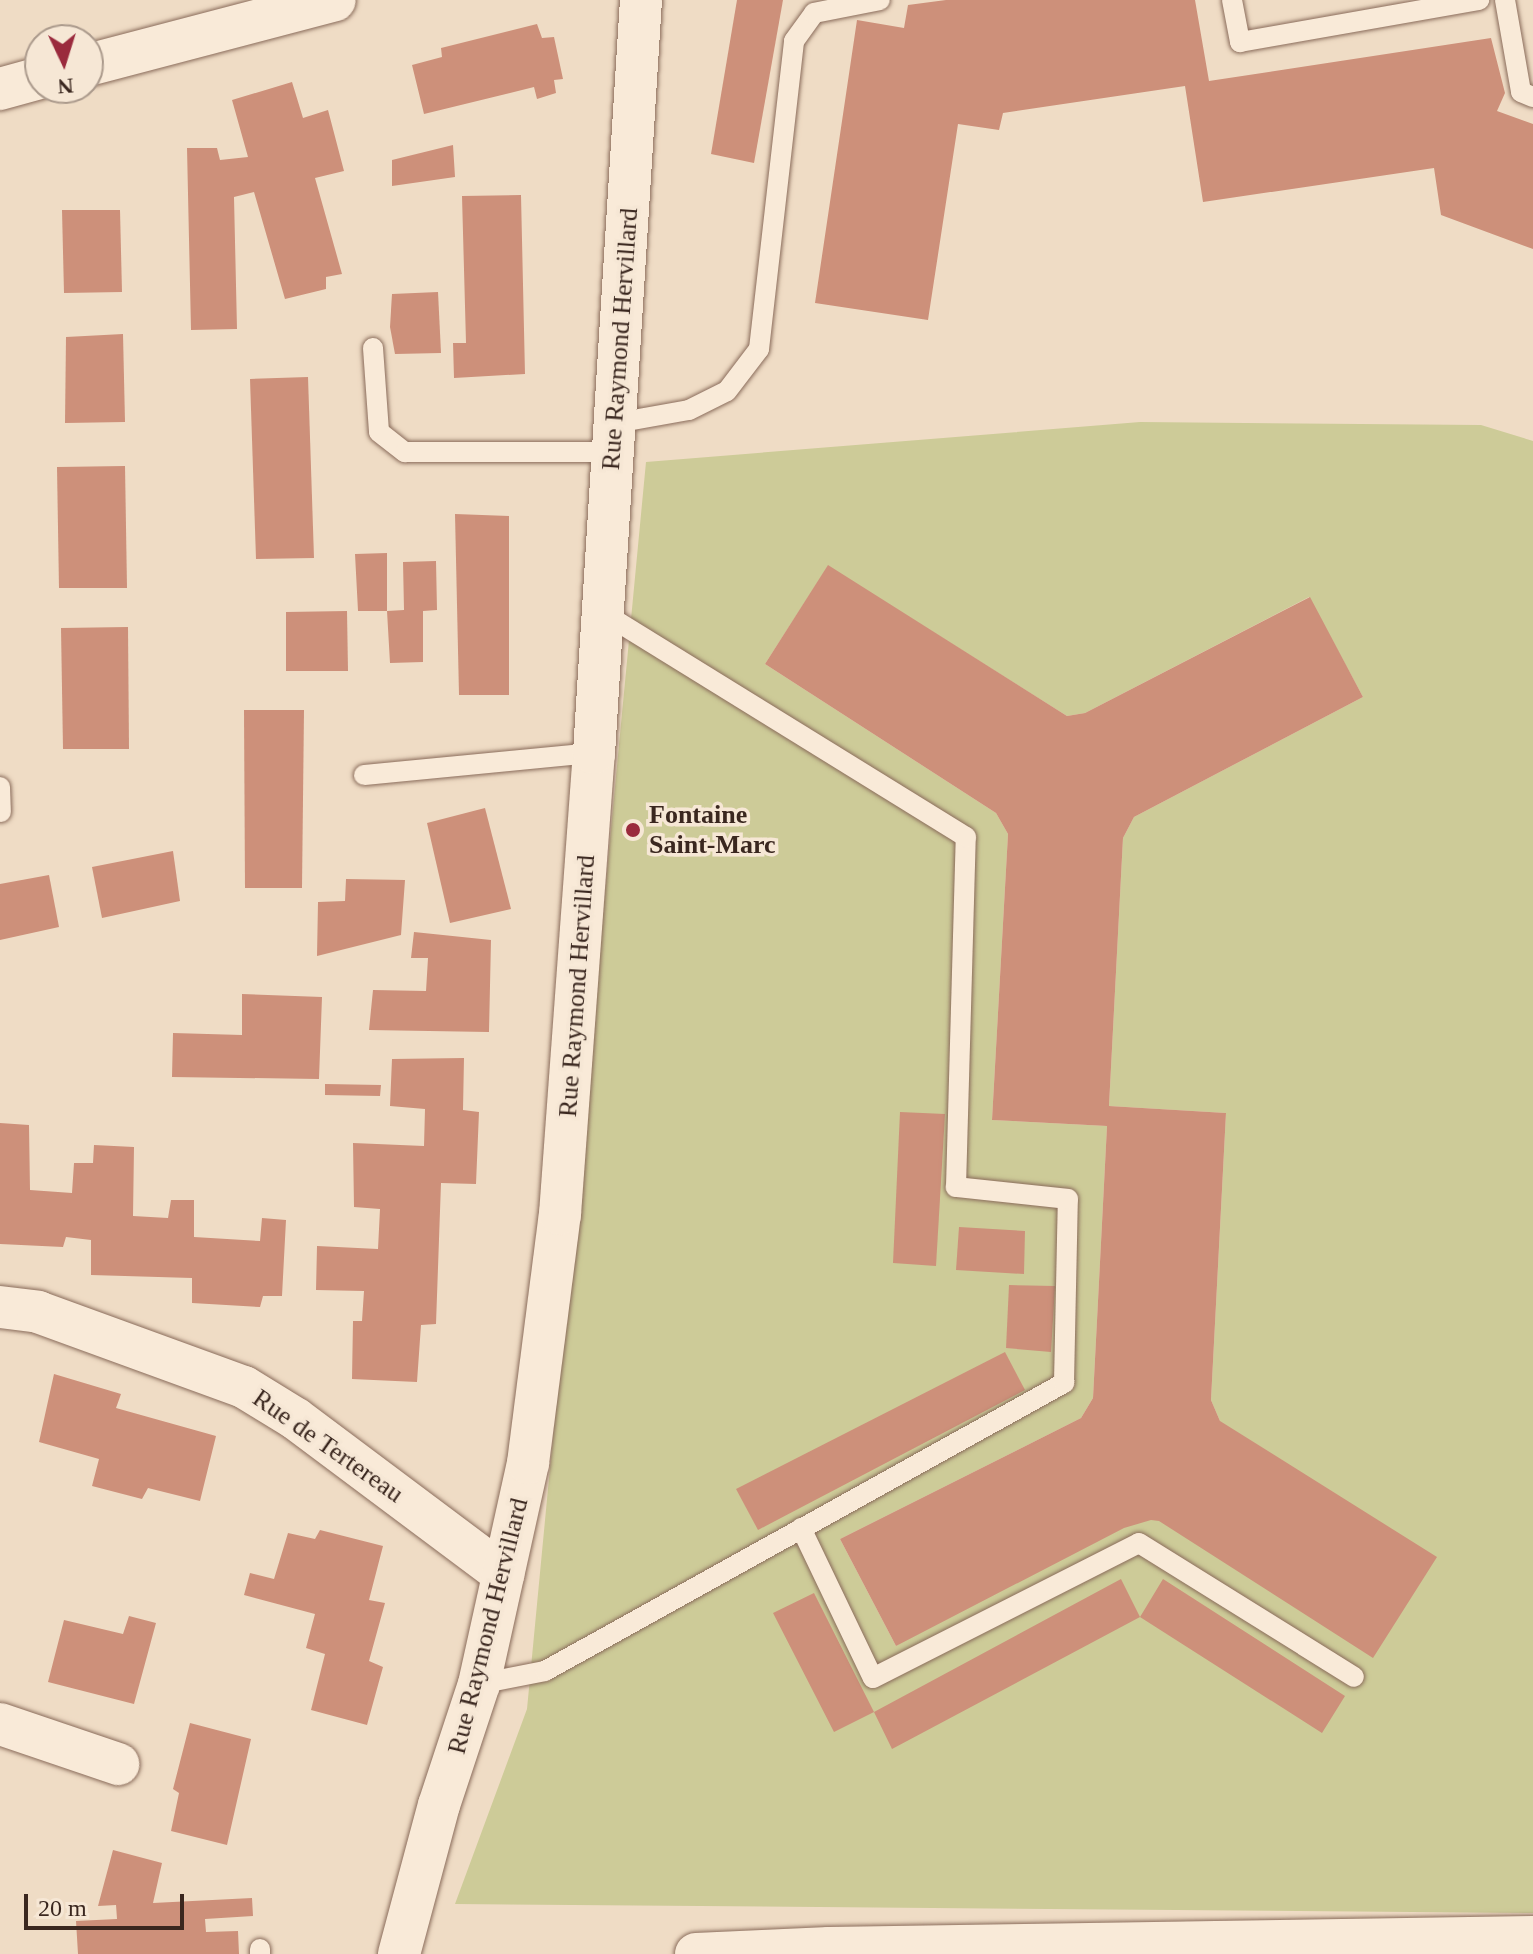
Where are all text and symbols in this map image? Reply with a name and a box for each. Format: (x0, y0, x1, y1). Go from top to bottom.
north arrow (24, 24, 104, 104)
text: N (57, 73, 74, 99)
street label: Rue Raymond Hervillard (595, 207, 645, 471)
place label: Fontaine Saint-Marc (649, 799, 776, 860)
marker: Fontaine Saint-Marc (624, 821, 642, 839)
street label: Rue Raymond Hervillard (552, 854, 602, 1118)
street label: Rue de Tertereau (246, 1382, 410, 1510)
street label: Rue Raymond Hervillard (441, 1495, 535, 1757)
scale bar (28, 1878, 188, 1928)
text: 20 m (38, 1895, 87, 1921)

